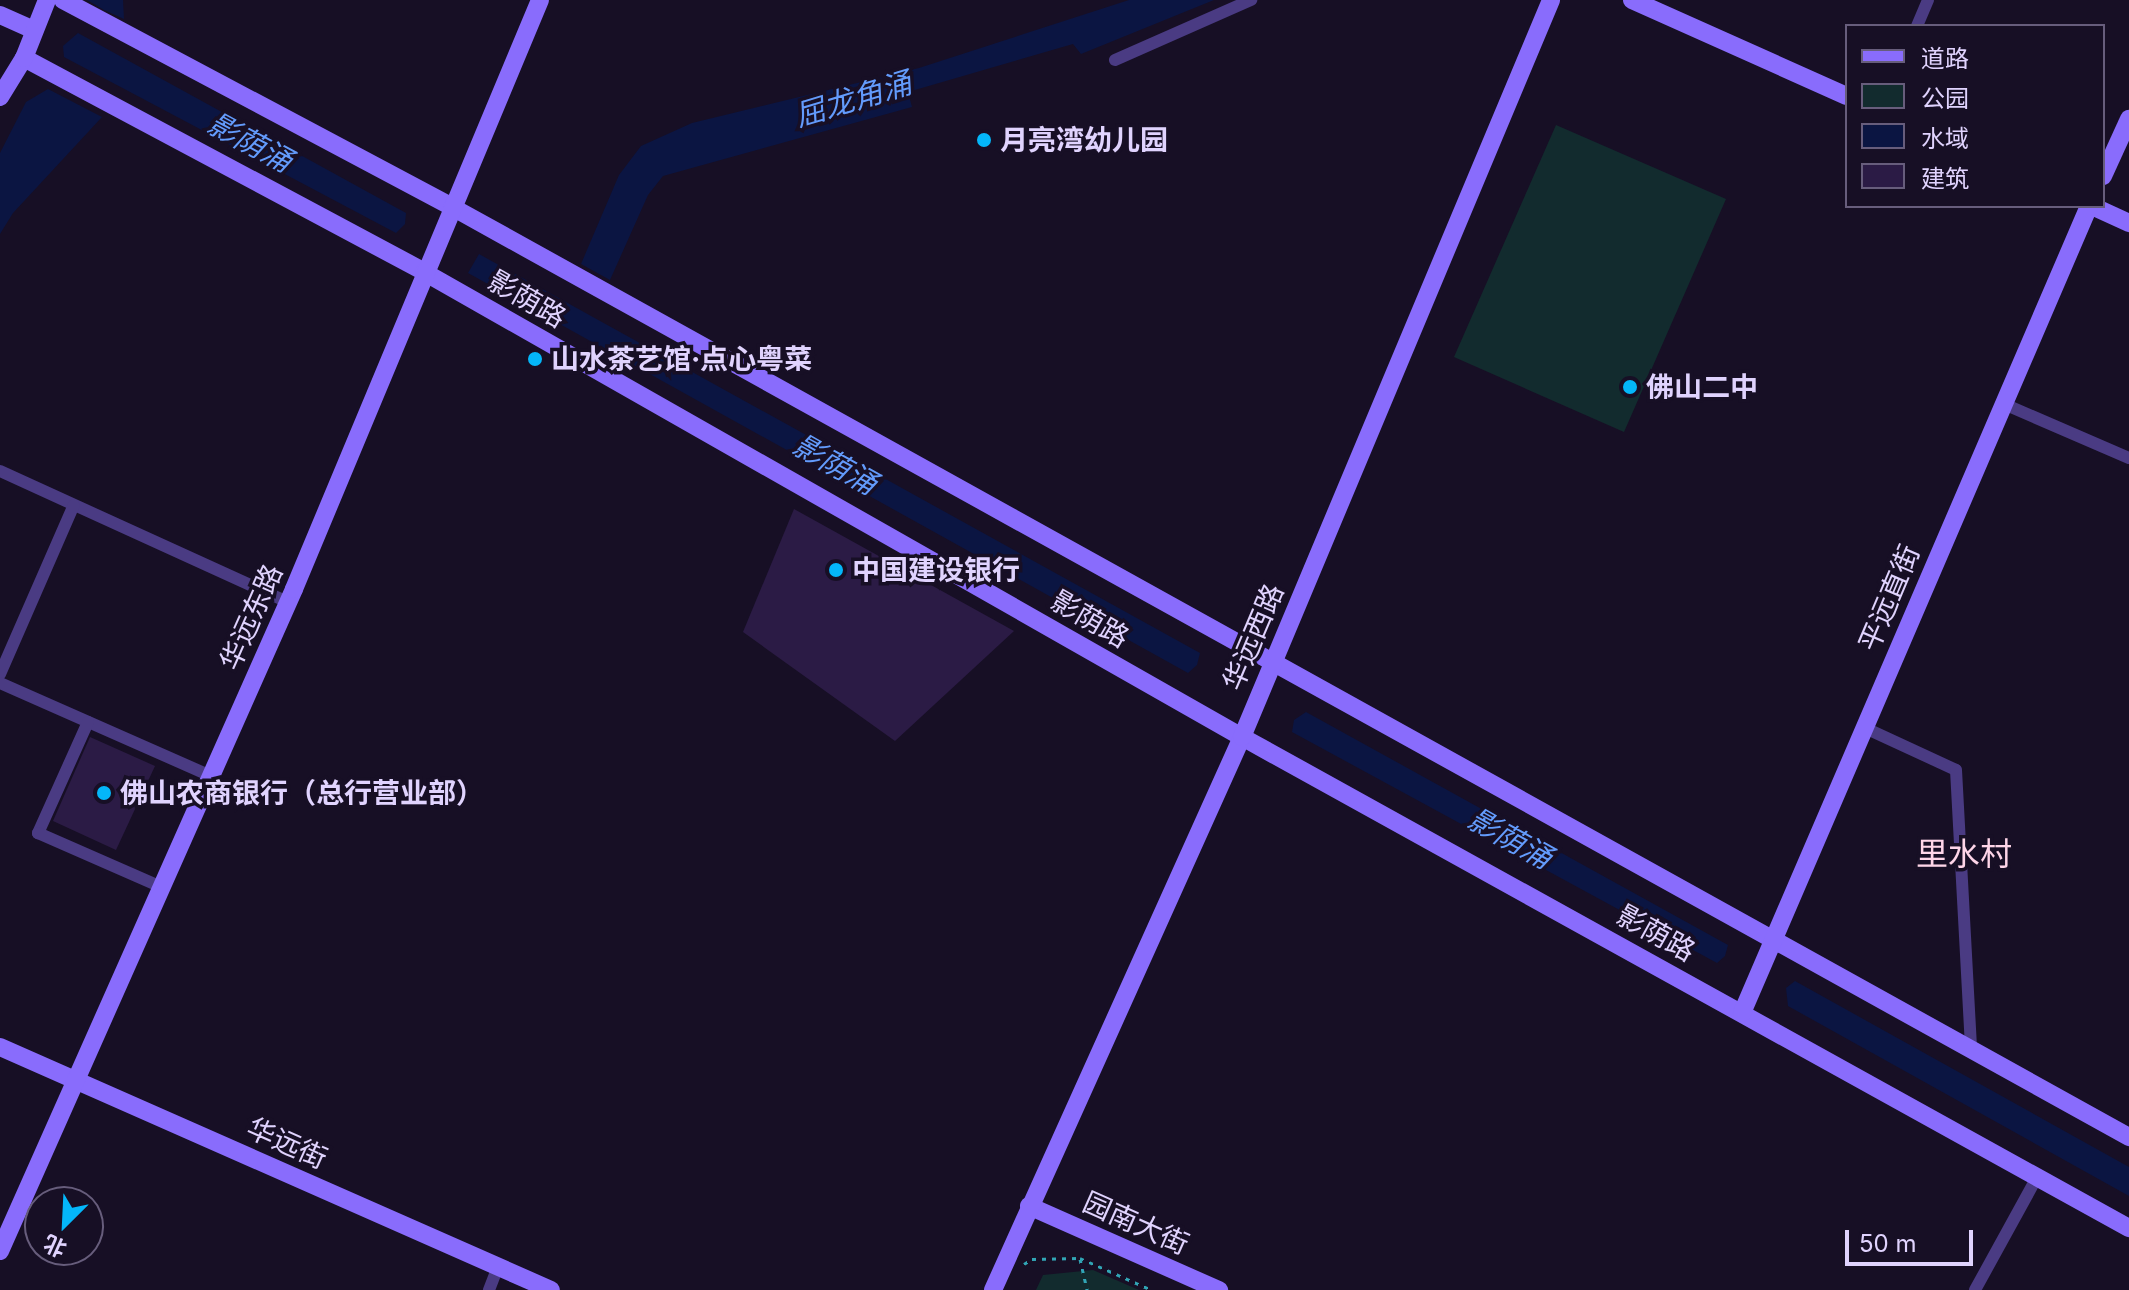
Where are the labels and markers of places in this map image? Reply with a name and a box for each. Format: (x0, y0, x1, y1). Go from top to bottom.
place label: 月亮湾幼儿园 (1000, 123, 1168, 157)
marker: 月亮湾幼儿园 (975, 131, 993, 149)
place label: 山水茶艺馆·点心粤菜 (551, 342, 812, 376)
marker: 山水茶艺馆·点心粤菜 (526, 350, 544, 368)
place label: 佛山二中 (1646, 370, 1758, 404)
marker: 佛山二中 (1621, 378, 1639, 396)
place label: 中国建设银行 (852, 553, 1020, 587)
marker: 中国建设银行 (827, 561, 845, 579)
place label: 佛山农商银行（总行营业部） (120, 776, 484, 810)
marker: 佛山农商银行（总行营业部） (95, 784, 113, 802)

